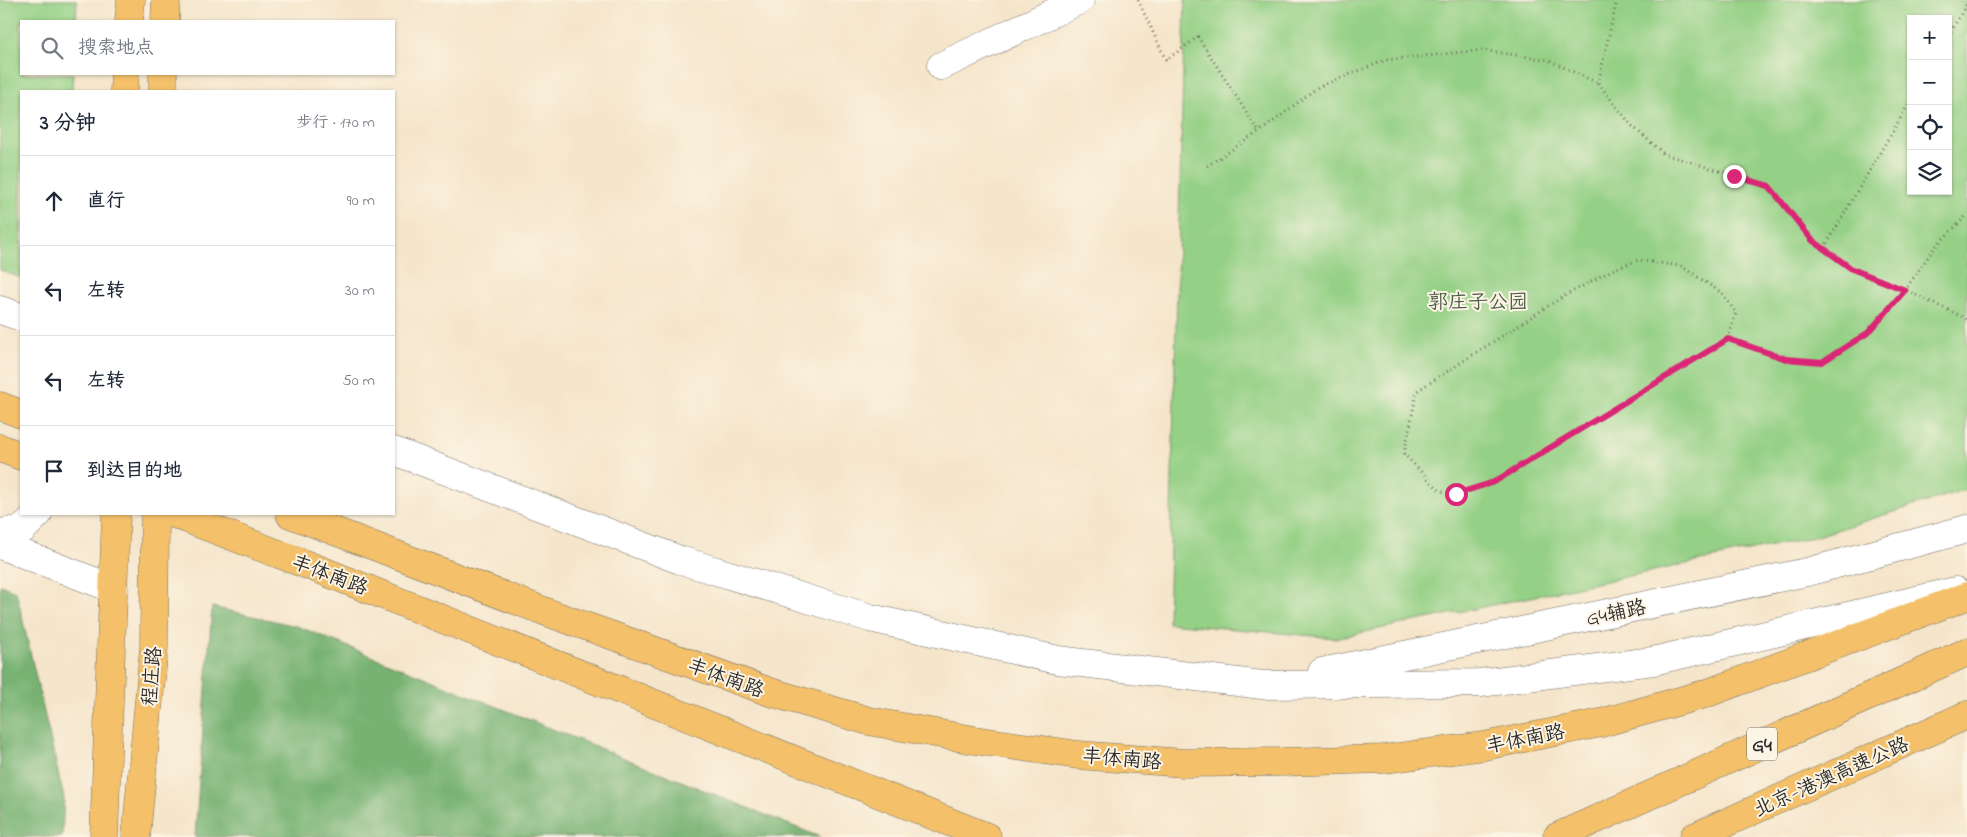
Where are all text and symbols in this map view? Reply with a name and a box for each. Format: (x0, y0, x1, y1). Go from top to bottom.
map controls (1907, 15, 1952, 195)
button: + (1907, 15, 1952, 60)
search box (20, 20, 395, 75)
icon: search (38, 34, 66, 62)
text: 搜索地点 (78, 35, 154, 62)
button: − (1907, 60, 1952, 105)
button: locate (1907, 105, 1952, 150)
text: 3 分钟 (40, 109, 96, 139)
text: 步行 · 170 m (297, 111, 375, 135)
button: layers (1907, 150, 1952, 195)
route end (1723, 165, 1746, 188)
icon: ahead (40, 187, 68, 215)
text: 直行 (87, 188, 125, 215)
text: 90 m (347, 189, 375, 213)
icon: left (40, 277, 68, 305)
text: 左转 (87, 278, 125, 305)
text: 30 m (345, 279, 375, 303)
park label: 郭庄子公园 (1428, 289, 1528, 318)
icon: left (40, 367, 68, 395)
text: 左转 (87, 368, 125, 395)
text: 50 m (343, 369, 375, 393)
icon: arrive (40, 457, 68, 485)
text: 到达目的地 (87, 458, 182, 485)
route start (1445, 483, 1468, 506)
street label: 丰体南路 (287, 548, 373, 605)
street label: G4辅路 (1584, 594, 1650, 635)
street label: 程庄路 (136, 644, 171, 707)
street label: 丰体南路 (683, 652, 769, 707)
street label: 丰体南路 (1483, 718, 1568, 762)
road number: G4 (1747, 728, 1777, 761)
street label: 北京-港澳高速公路 (1750, 731, 1915, 826)
street label: 丰体南路 (1081, 743, 1164, 779)

